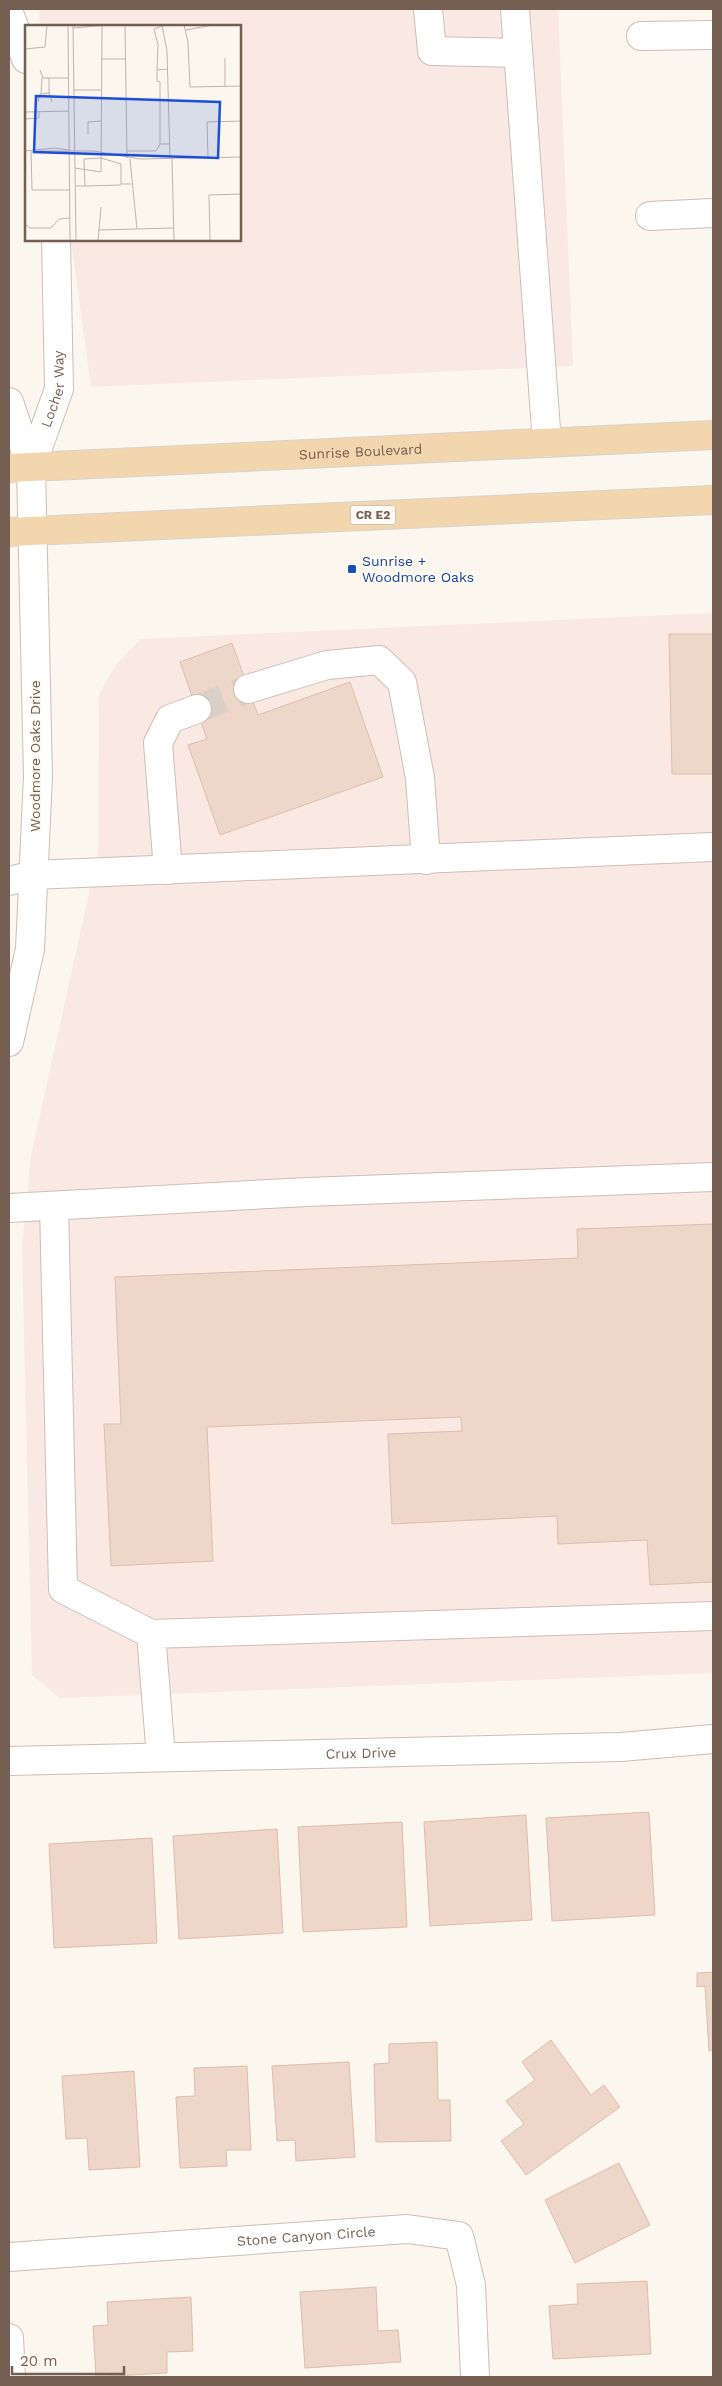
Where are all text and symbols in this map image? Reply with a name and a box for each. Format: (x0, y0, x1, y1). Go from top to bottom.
inset map (25, 25, 241, 241)
street label: Locher Way (38, 350, 67, 430)
street label: Sunrise Boulevard (298, 441, 423, 462)
road number: CR E2 (350, 506, 396, 524)
place label: Sunrise + Woodmore Oaks (362, 553, 474, 585)
marker: Sunrise + Woodmore Oaks (346, 563, 358, 575)
street label: Woodmore Oaks Drive (27, 680, 43, 832)
street label: Crux Drive (325, 1744, 396, 1762)
street label: Stone Canyon Circle (236, 2223, 376, 2249)
scale bar (12, 2344, 125, 2376)
text: 20 m (20, 2352, 58, 2370)

